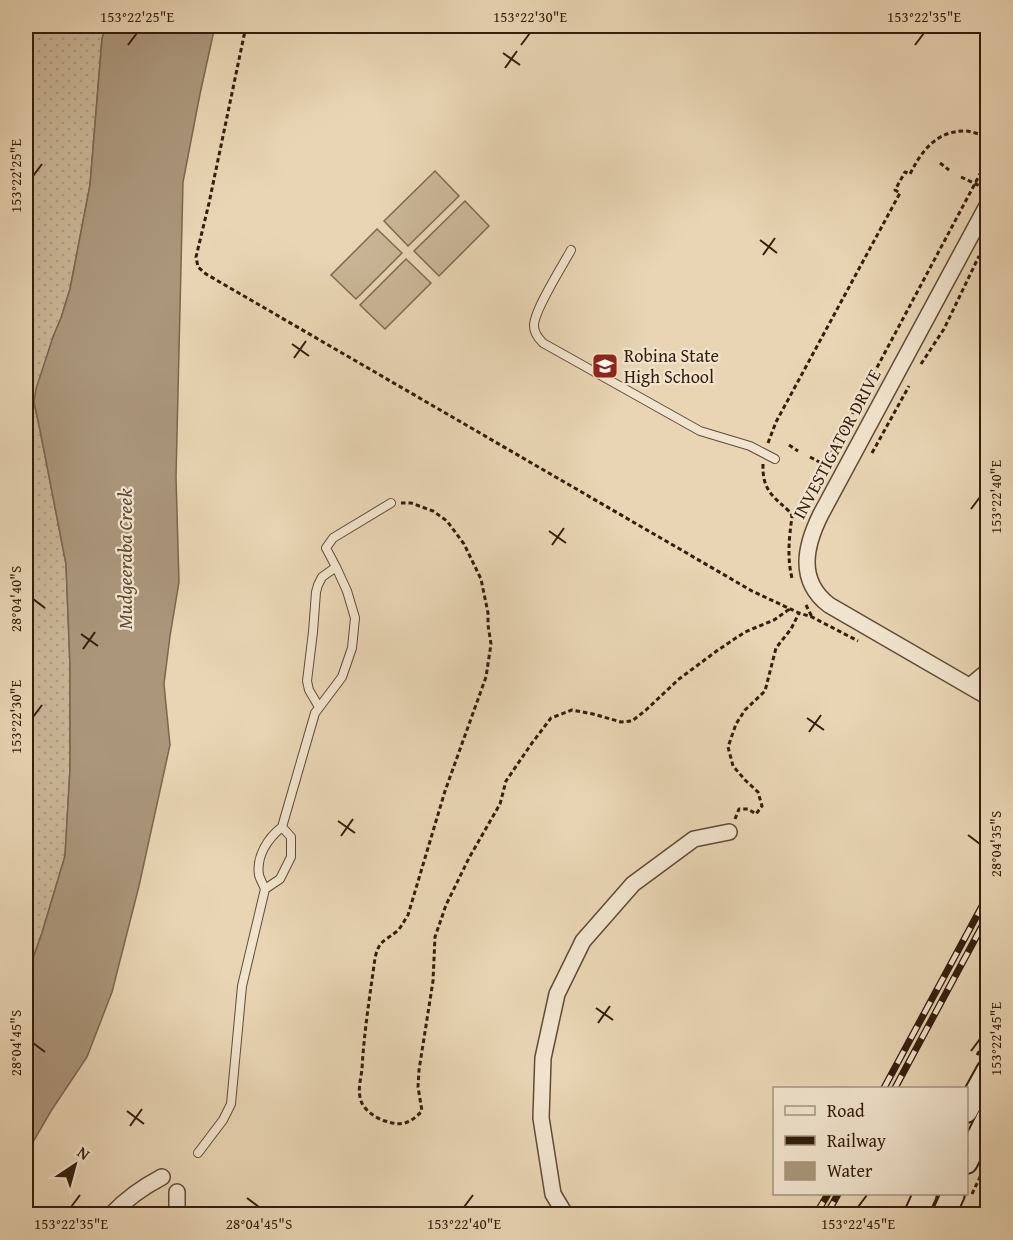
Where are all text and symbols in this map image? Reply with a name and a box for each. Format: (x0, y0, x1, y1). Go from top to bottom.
text: 153°22'25"E (100, 6, 174, 27)
text: 153°22'30"E (493, 6, 567, 27)
text: 153°22'35"E (887, 6, 961, 27)
text: 153°22'25"E (5, 139, 26, 213)
place label: Robina State High School (624, 342, 719, 390)
school or university icon: Robina State High School (590, 351, 620, 381)
street label: INVESTIGATOR DRIVE (786, 364, 888, 524)
text: 153°22'40"E (985, 460, 1006, 534)
water label: Mudgeeraba Creek (110, 488, 139, 630)
text: 28°04'40"S (5, 566, 26, 632)
text: 153°22'30"E (5, 680, 26, 754)
text: 28°04'35"S (985, 811, 1006, 877)
text: 153°22'45"E (985, 1002, 1006, 1076)
text: 28°04'45"S (5, 1010, 26, 1076)
legend (773, 1087, 968, 1195)
text: Road (827, 1097, 865, 1124)
text: Railway (827, 1127, 886, 1154)
north arrow (45, 1135, 105, 1195)
text: N (72, 1140, 95, 1166)
text: Water (827, 1157, 873, 1184)
text: 153°22'35"E (34, 1213, 108, 1234)
text: 28°04'45"S (226, 1213, 292, 1234)
text: 153°22'40"E (427, 1213, 501, 1234)
text: 153°22'45"E (821, 1213, 895, 1234)

